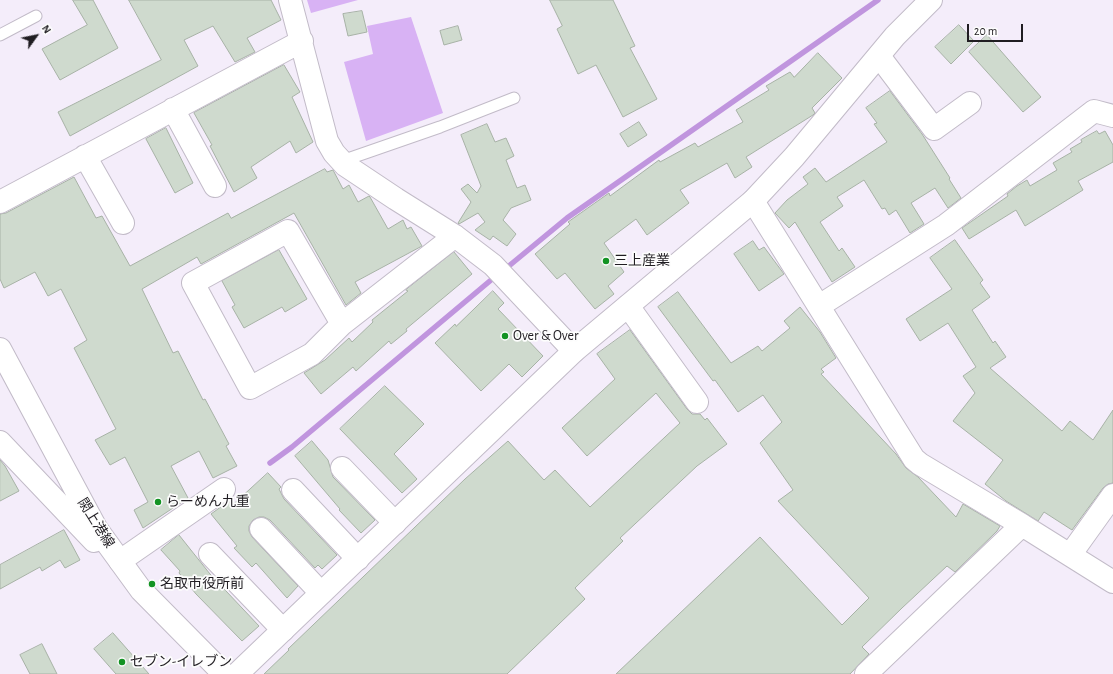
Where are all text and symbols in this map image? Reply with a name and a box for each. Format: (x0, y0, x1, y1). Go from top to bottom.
north arrow (16, 16, 56, 56)
scale bar (969, 16, 1025, 42)
text: N (40, 23, 53, 35)
text: 20 m (974, 25, 997, 37)
place label: 三上産業 (614, 253, 670, 269)
marker: 三上産業 (601, 256, 611, 266)
place label: Over & Over (513, 328, 579, 344)
marker: Over & Over (500, 331, 510, 341)
place label: らーめん九重 (166, 494, 250, 510)
street label: 閖上港線 (74, 495, 118, 551)
marker: らーめん九重 (153, 497, 163, 507)
place label: 名取市役所前 (160, 576, 244, 592)
marker: 名取市役所前 (147, 579, 157, 589)
place label: セブン-イレブン (130, 654, 232, 670)
marker: セブン-イレブン (117, 657, 127, 667)

